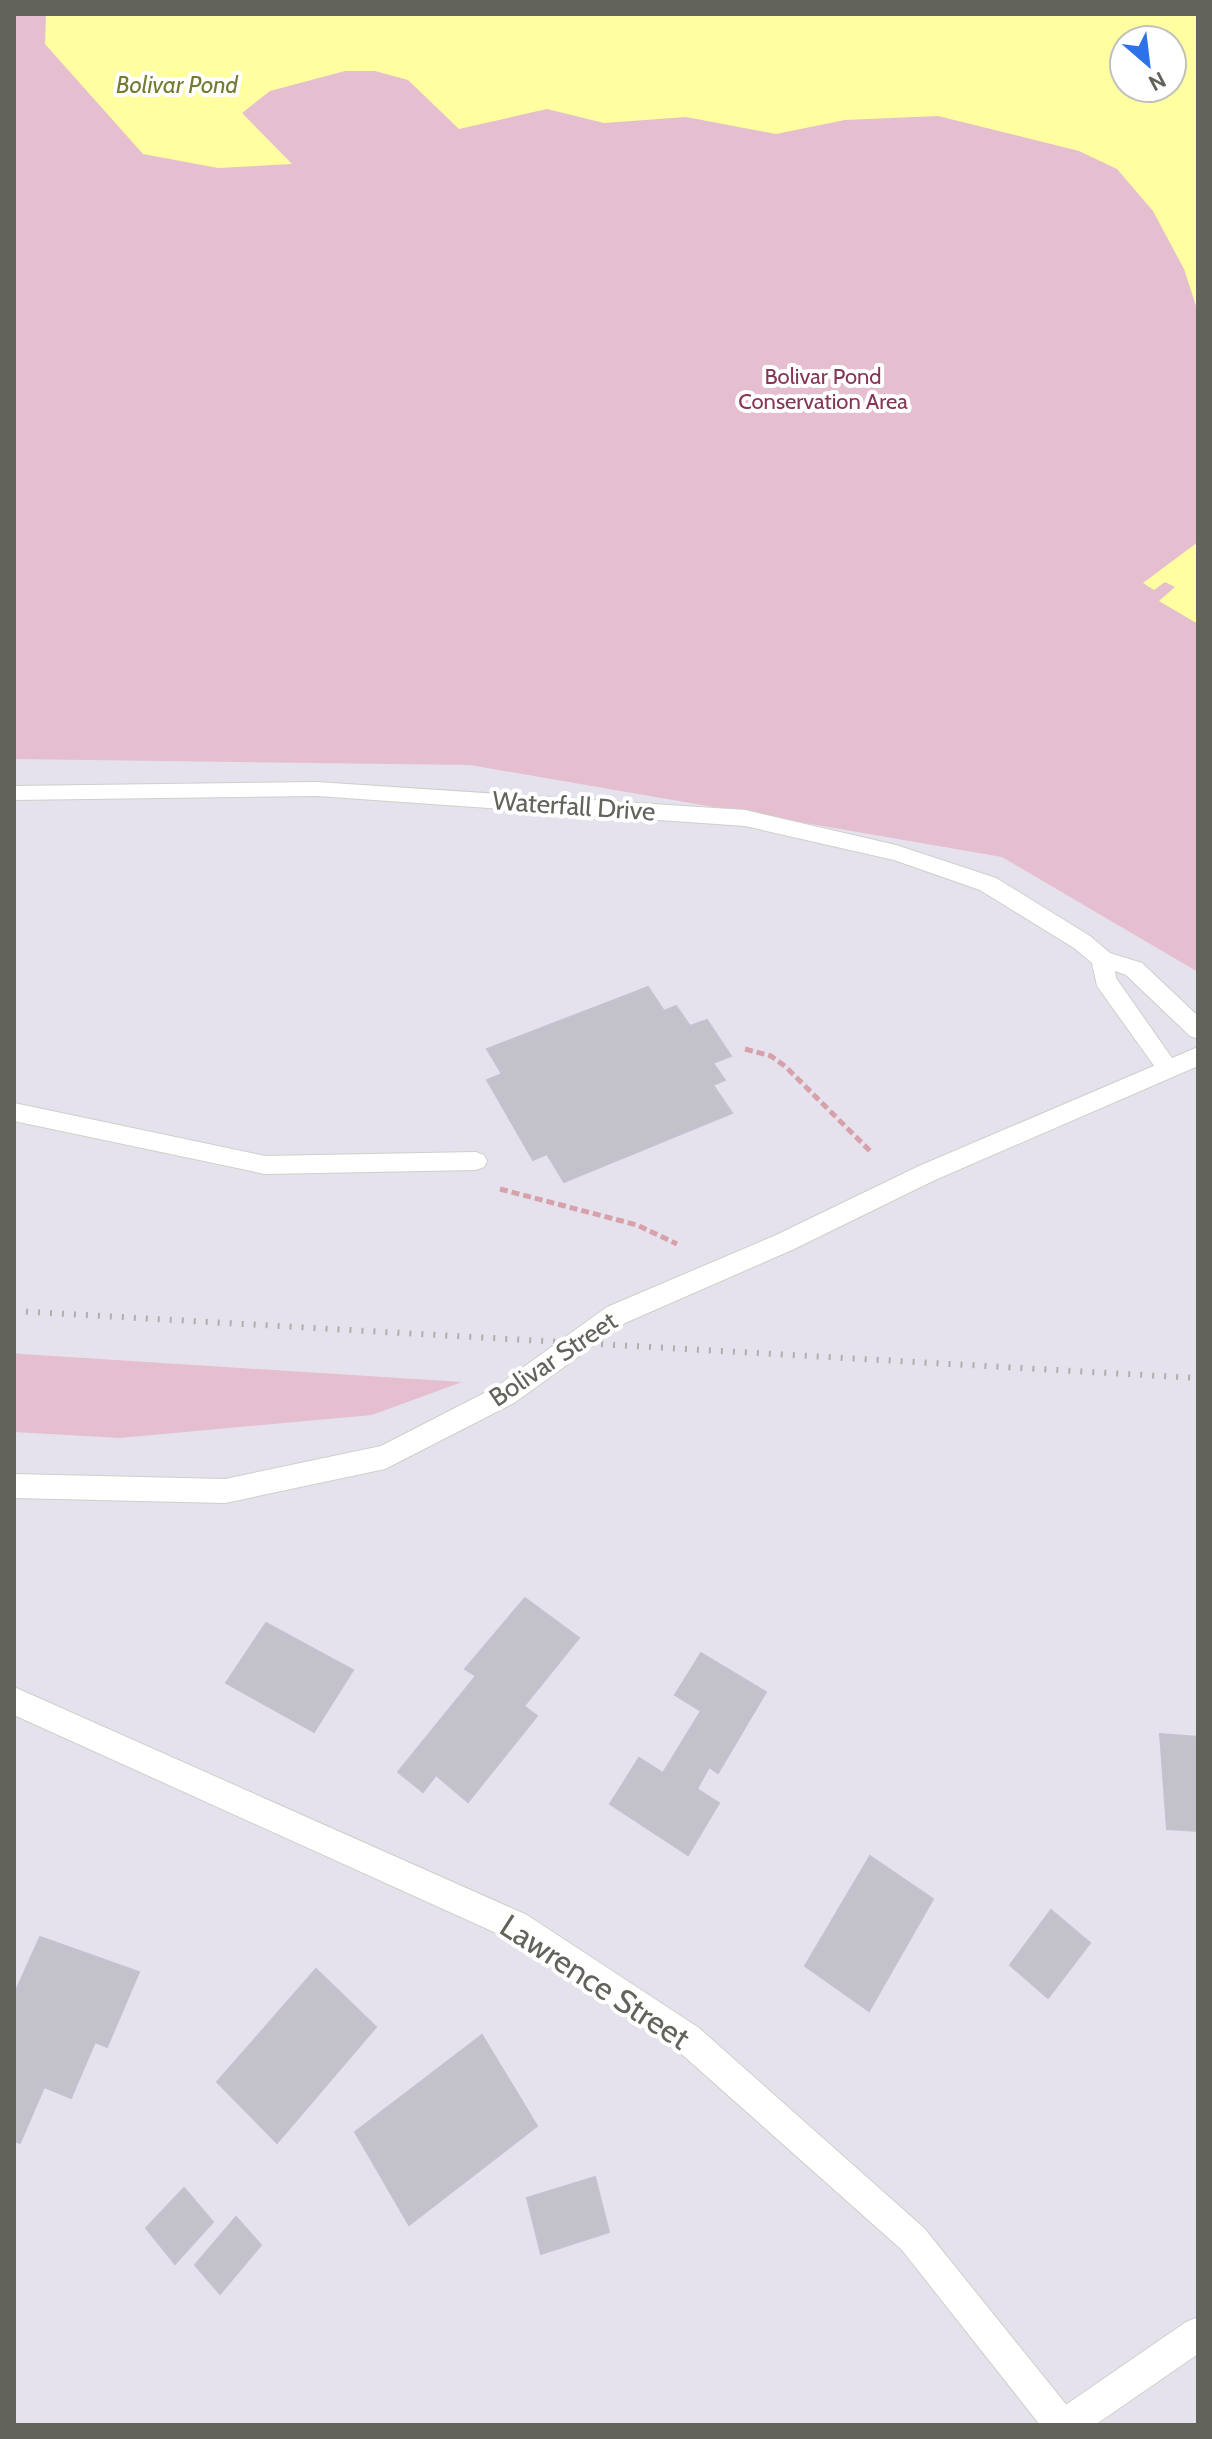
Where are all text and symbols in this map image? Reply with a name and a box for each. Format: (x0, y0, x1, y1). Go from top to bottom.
north arrow (1108, 24, 1188, 104)
text: N (1144, 66, 1170, 97)
water label: Bolivar Pond (116, 70, 239, 99)
park label: Bolivar Pond Conservation Area (738, 363, 908, 415)
street label: Waterfall Drive (491, 784, 657, 828)
street label: Bolivar Street (483, 1304, 623, 1414)
street label: Lawrence Street (493, 1906, 698, 2057)

